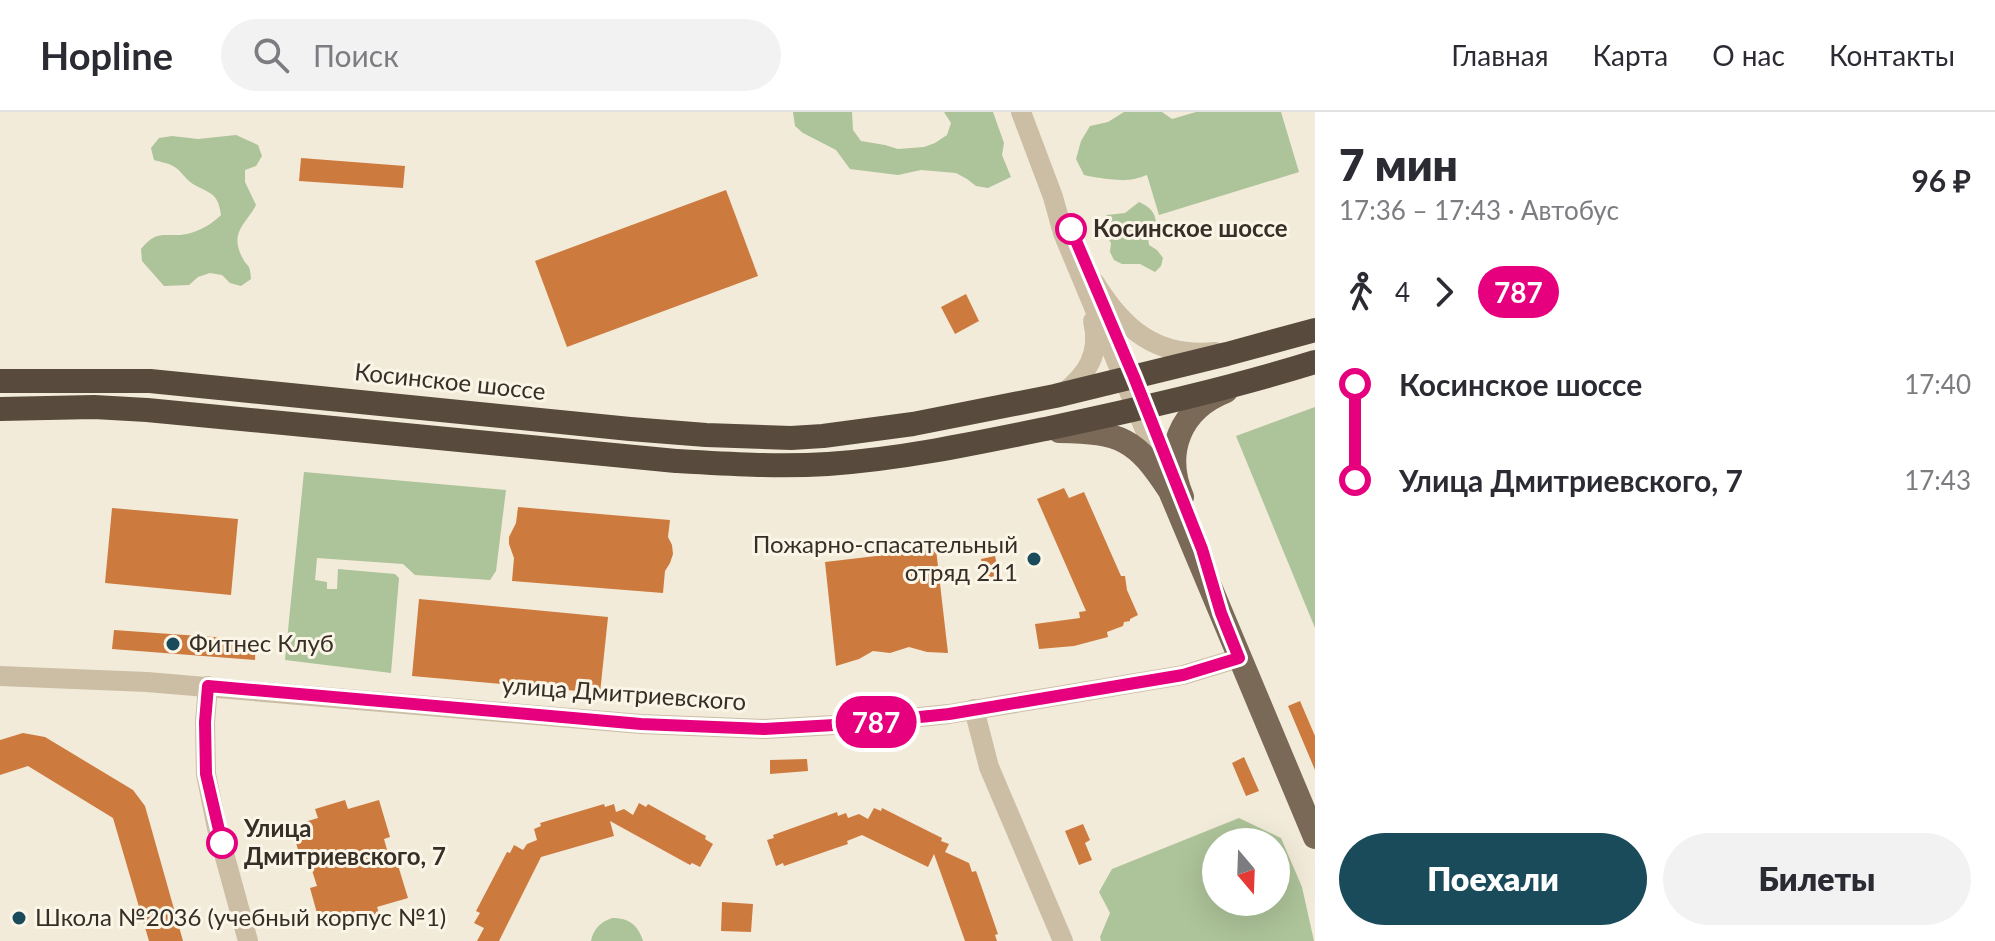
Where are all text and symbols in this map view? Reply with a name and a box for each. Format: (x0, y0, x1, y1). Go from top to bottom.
search box (221, 19, 781, 91)
text: Hopline (40, 32, 173, 78)
icon: search (249, 33, 293, 77)
text: Поиск (313, 37, 399, 73)
text: Главная (1451, 38, 1549, 72)
text: Карта (1593, 38, 1668, 72)
text: О нас (1712, 38, 1785, 72)
text: Контакты (1829, 38, 1955, 72)
text: 7 мин (1339, 138, 1458, 190)
text: 96 ₽ (1911, 162, 1971, 198)
text: 17:36 – 17:43 · Автобус (1339, 194, 1619, 226)
place label: Косинское шоссе (1093, 213, 1288, 242)
marker: Косинское шоссе (1056, 214, 1086, 244)
icon: walk (1339, 270, 1383, 314)
icon: forward (1422, 270, 1466, 314)
text: 787 (1494, 275, 1543, 309)
text: 4 (1395, 276, 1410, 308)
street label: Косинское шоссе (353, 356, 547, 405)
text: Косинское шоссе (1399, 366, 1642, 402)
text: 17:40 (1904, 368, 1971, 400)
text: Улица Дмитриевского, 7 (1399, 462, 1743, 498)
text: 17:43 (1904, 464, 1971, 496)
place label: Пожарно-спасательный отряд 211 (753, 529, 1018, 586)
marker: Пожарно-спасательный отряд 211 (1025, 550, 1043, 568)
place label: Фитнес Клуб (189, 628, 334, 657)
marker: Фитнес Клуб (164, 635, 182, 653)
street label: улица Дмитриевского (501, 669, 747, 716)
line badge: 787 (830, 696, 922, 748)
text: 787 (852, 705, 900, 739)
place label: Улица Дмитриевского, 7 (243, 813, 446, 870)
marker: Улица Дмитриевского, 7 (207, 828, 237, 858)
north arrow (1202, 828, 1290, 916)
map controls (1202, 828, 1290, 916)
button: Поехали (1339, 833, 1647, 925)
button: Билеты (1663, 833, 1971, 925)
place label: Школа №2036 (учебный корпус №1) (35, 902, 446, 931)
marker: Школа №2036 (учебный корпус №1) (10, 909, 28, 927)

